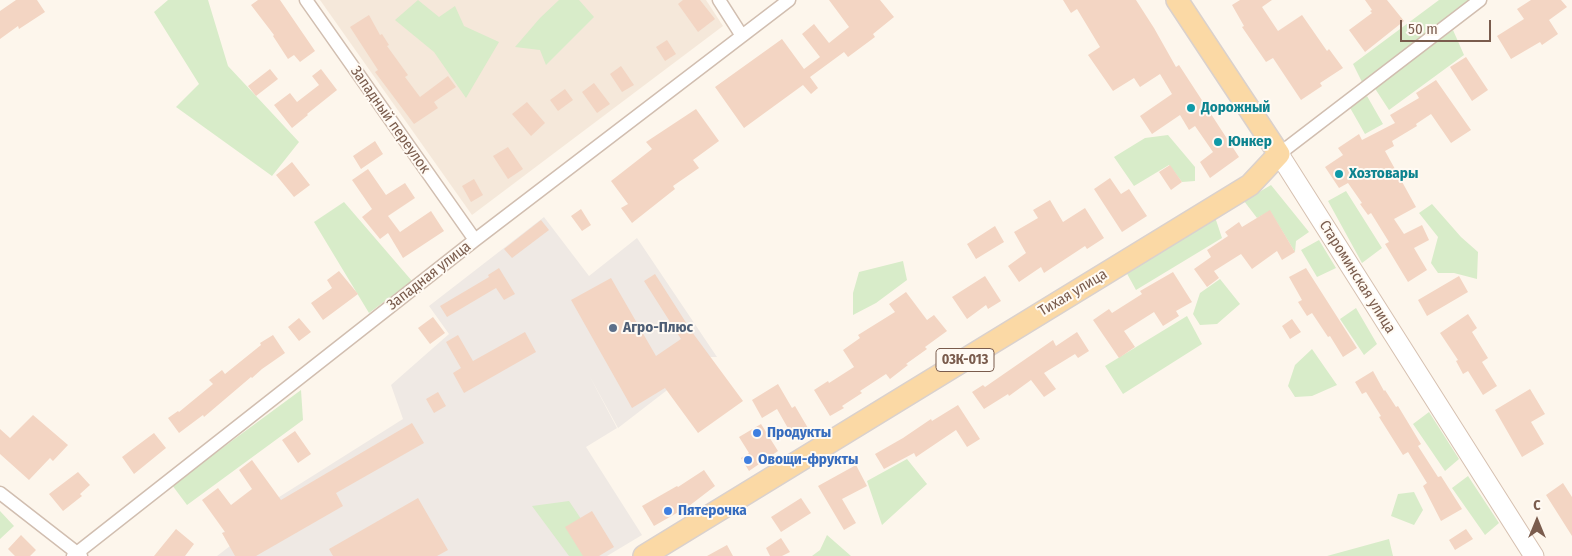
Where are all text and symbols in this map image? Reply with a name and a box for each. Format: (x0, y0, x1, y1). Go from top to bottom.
scale bar (1402, 10, 1493, 42)
text: 50 m (1408, 20, 1438, 38)
street label: Западный переулок (346, 63, 434, 177)
place label: Дорожный (1201, 99, 1270, 117)
marker: Дорожный (1185, 102, 1197, 114)
place label: Юнкер (1228, 133, 1272, 151)
marker: Юнкер (1212, 136, 1224, 148)
place label: Хозтовары (1349, 165, 1418, 183)
marker: Хозтовары (1333, 168, 1345, 180)
street label: Староминская улица (1315, 217, 1399, 337)
street label: Западная улица (384, 238, 474, 314)
street label: Тихая улица (1035, 266, 1111, 320)
place label: Агро-Плюс (623, 319, 693, 337)
marker: Агро-Плюс (607, 322, 619, 334)
road number: 03К-013 (936, 348, 994, 372)
place label: Продукты (767, 424, 831, 442)
marker: Продукты (751, 427, 763, 439)
place label: Овощи-фрукты (758, 451, 858, 469)
marker: Овощи-фрукты (742, 454, 754, 466)
north arrow (1512, 496, 1562, 546)
text: С (1533, 497, 1541, 514)
place label: Пятерочка (678, 502, 747, 520)
marker: Пятерочка (662, 505, 674, 517)

